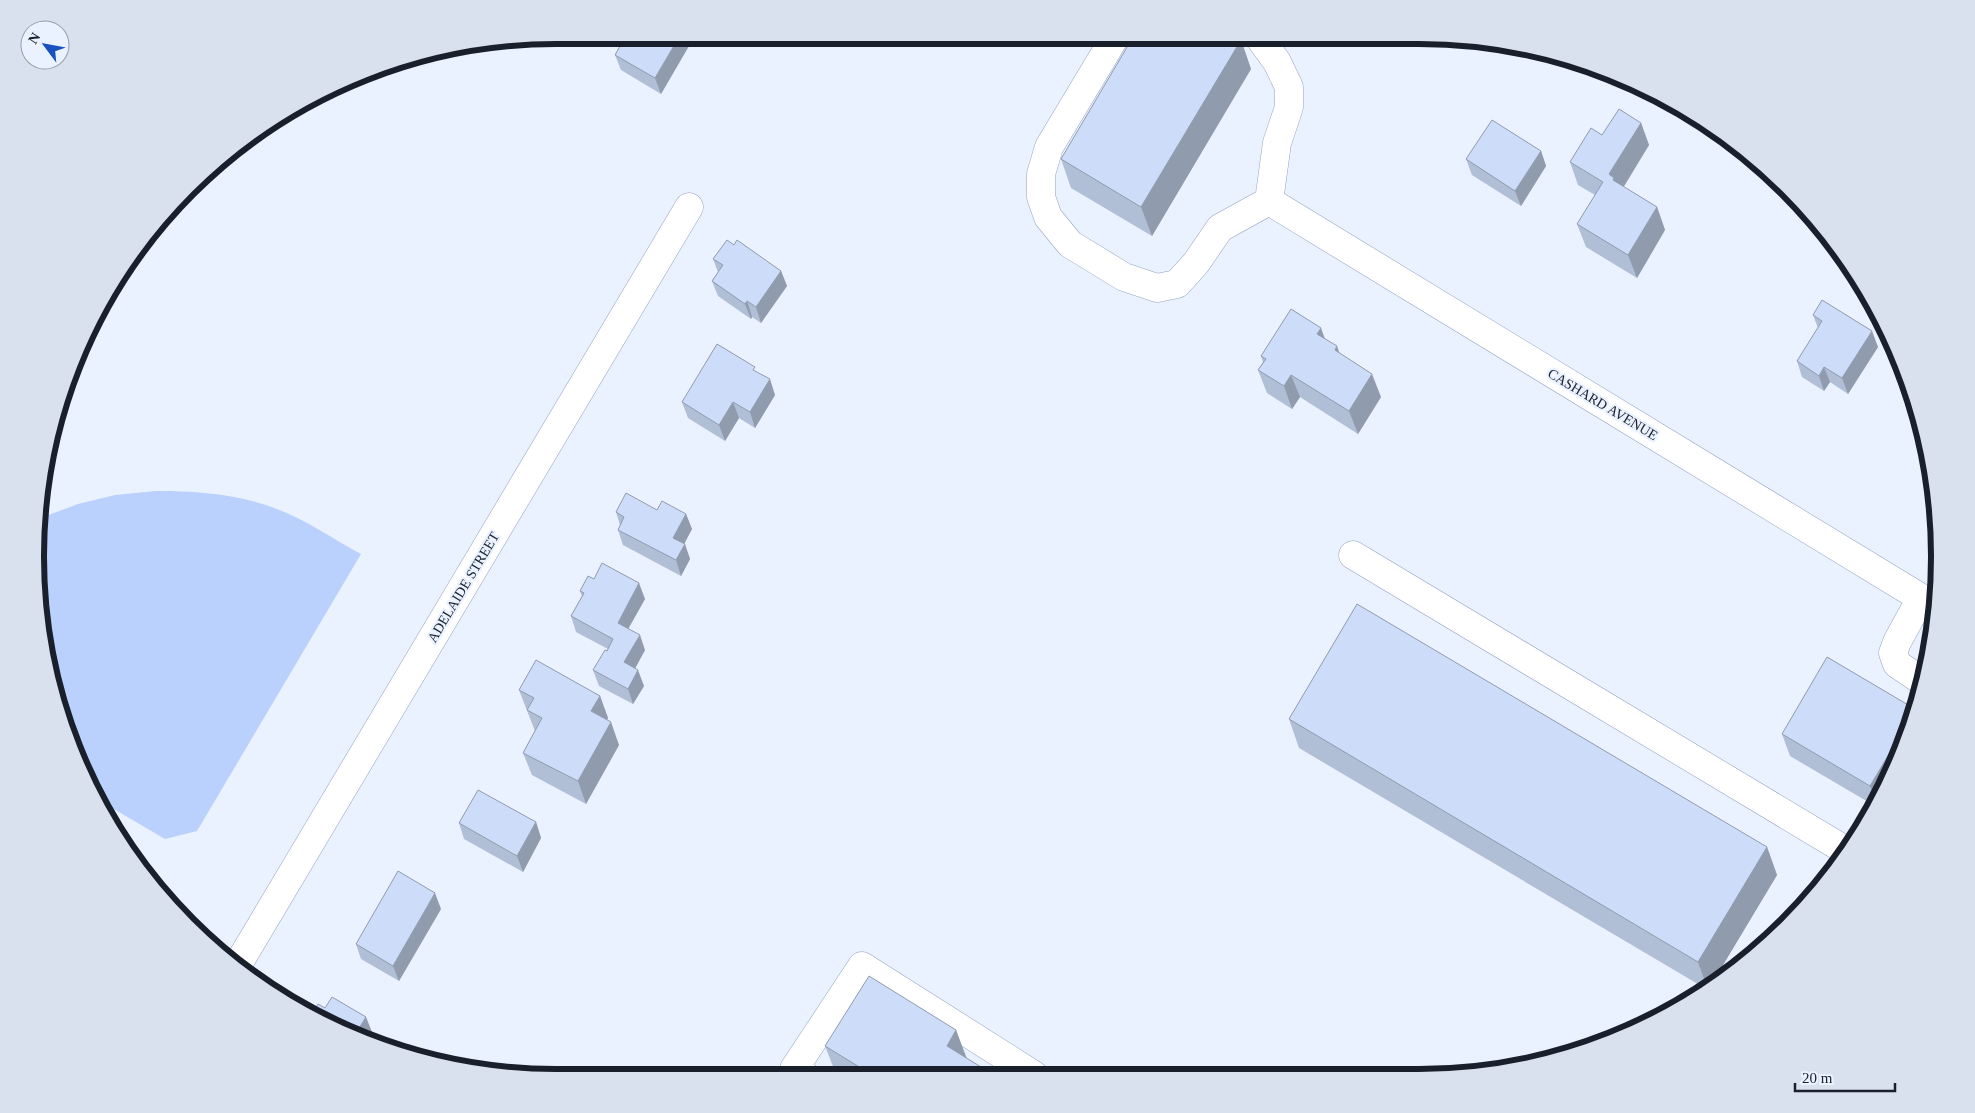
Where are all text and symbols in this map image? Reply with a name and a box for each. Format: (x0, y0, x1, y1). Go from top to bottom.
north arrow (20, 20, 70, 70)
text: N (25, 30, 43, 47)
street label: CASHARD AVENUE (1545, 366, 1660, 443)
street label: ADELAIDE STREET (425, 529, 502, 645)
scale bar (1795, 1060, 1895, 1092)
text: 20 m (1802, 1070, 1833, 1086)

